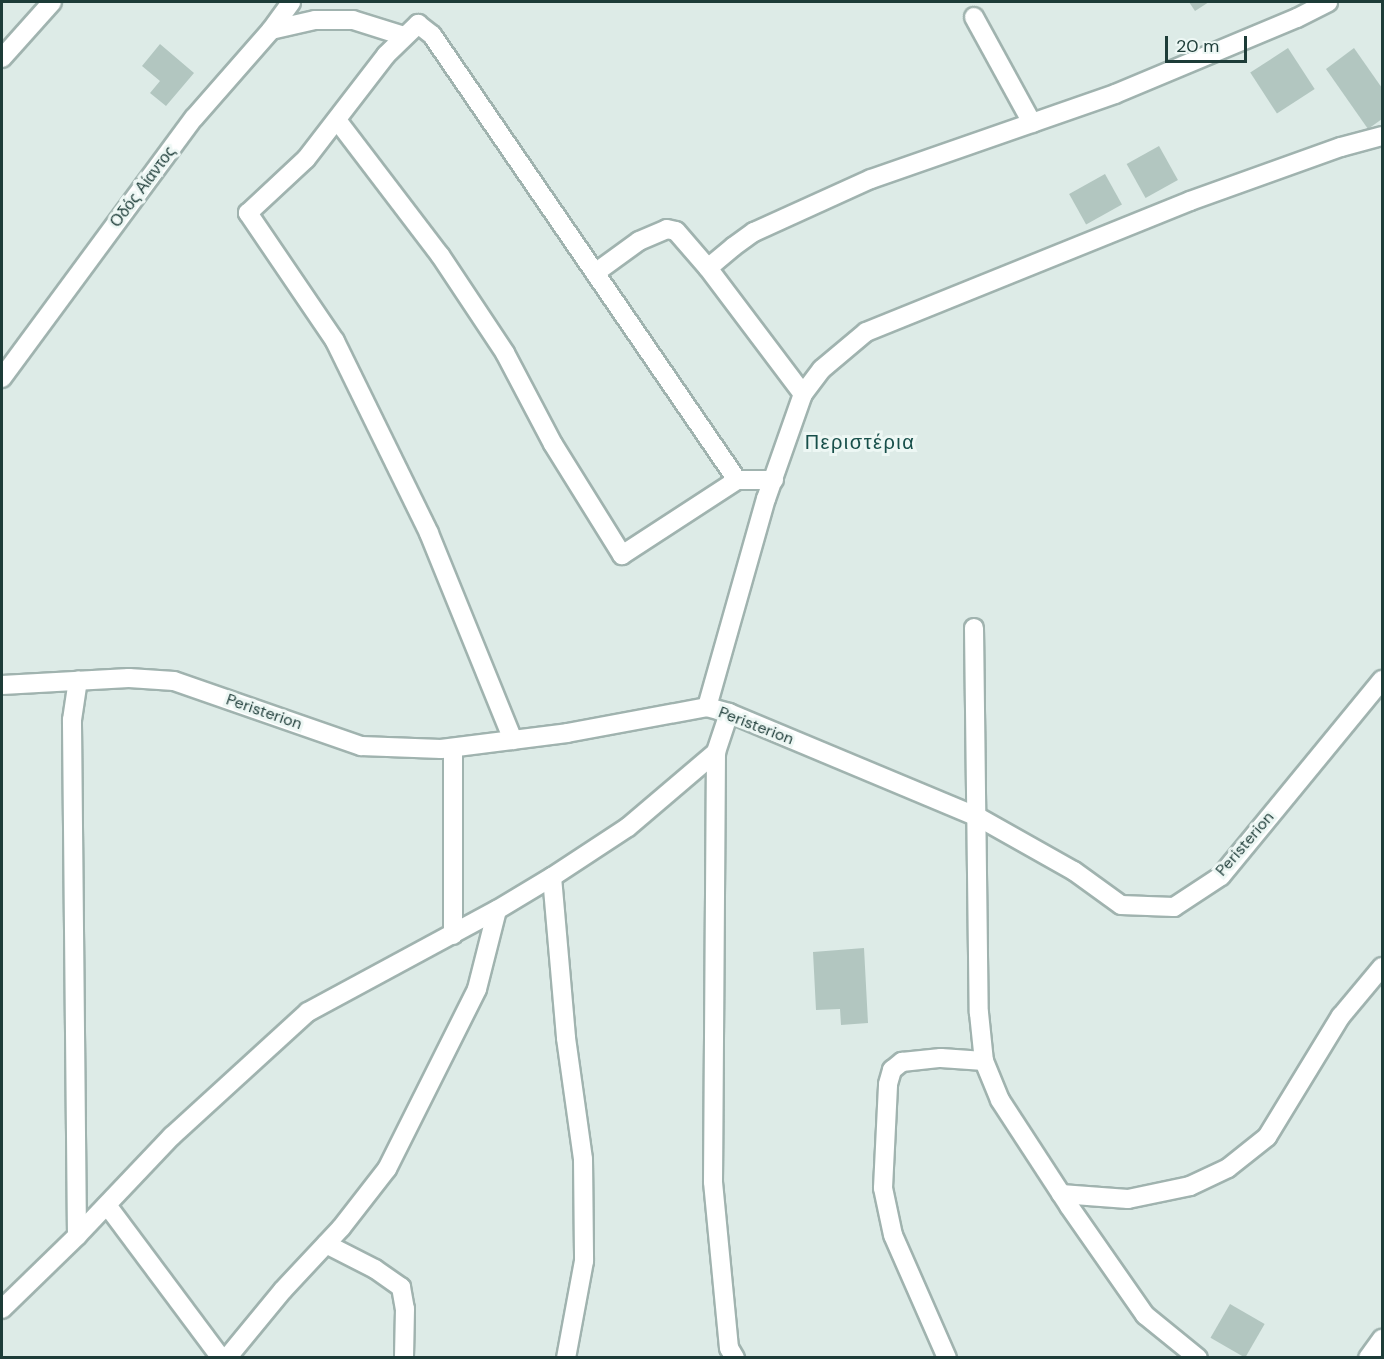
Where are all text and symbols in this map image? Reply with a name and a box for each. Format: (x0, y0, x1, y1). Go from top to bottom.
scale bar (1168, 24, 1250, 62)
text: 20 m (1176, 34, 1219, 58)
street label: Οδός Αίαντος (106, 143, 180, 231)
district label: Περιστέρια (805, 430, 915, 454)
street label: Peristerion (224, 690, 304, 734)
street label: Peristerion (716, 703, 796, 749)
street label: Peristerion (1212, 808, 1278, 880)

